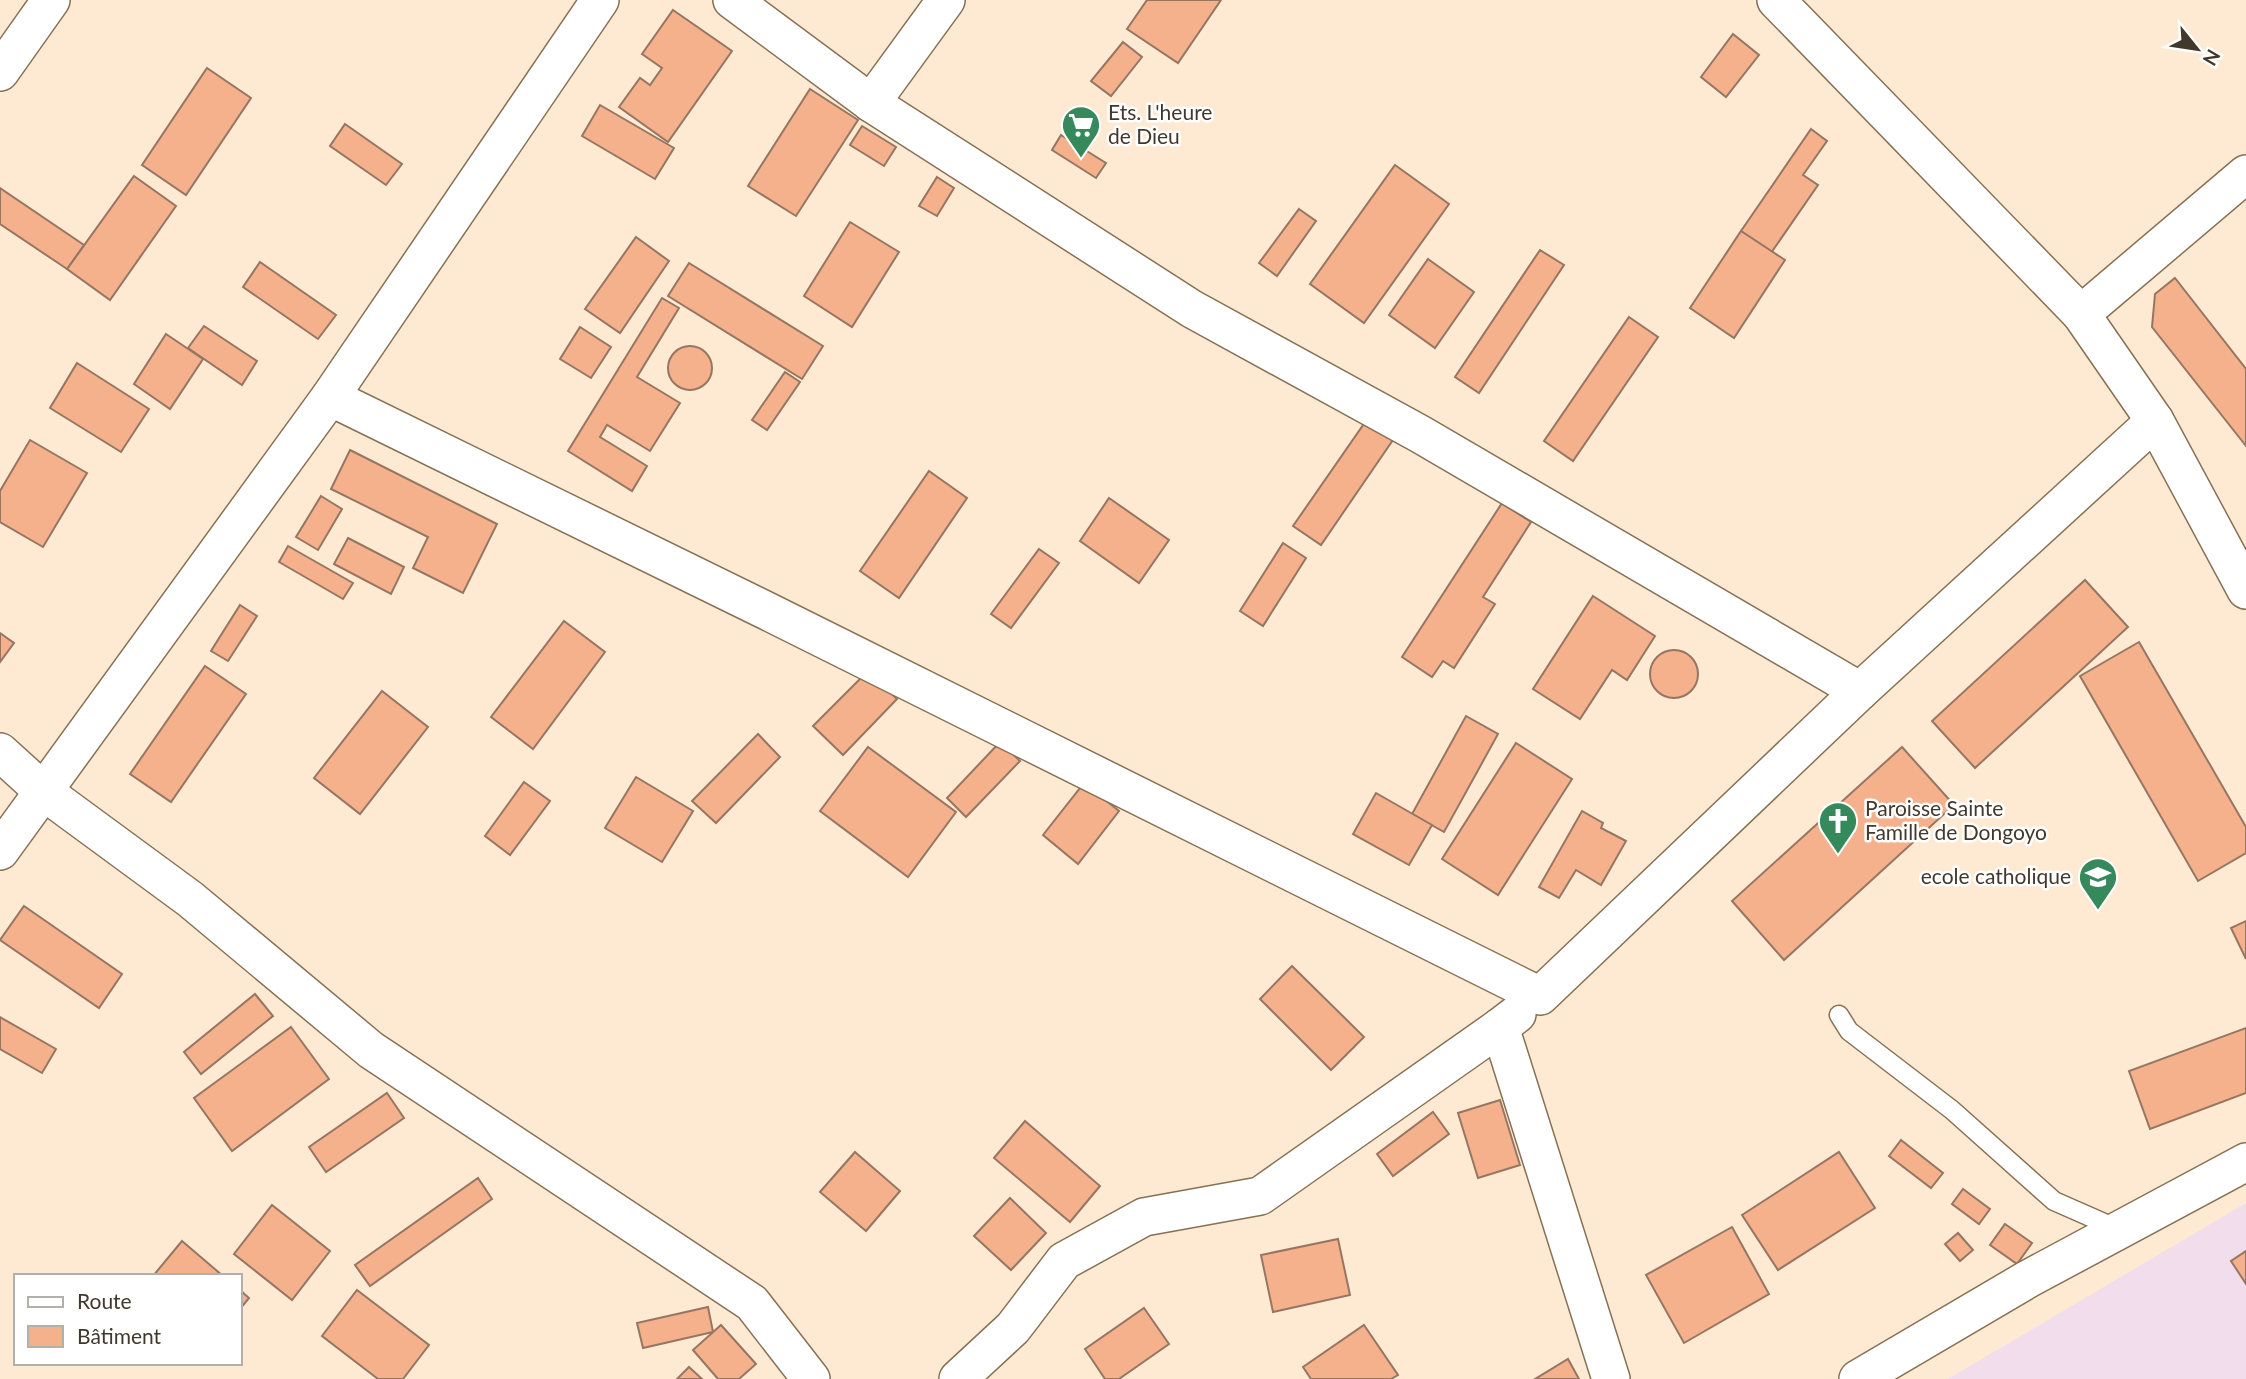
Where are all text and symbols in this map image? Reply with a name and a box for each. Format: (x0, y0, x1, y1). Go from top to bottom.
north arrow (2162, 14, 2232, 84)
text: N (2199, 46, 2226, 70)
place label: Ets. L'heure de Dieu (1108, 99, 1212, 148)
supermarket icon: Ets. L'heure de Dieu (1060, 104, 1102, 159)
place label: Paroisse Sainte Famille de Dongoyo (1865, 795, 2047, 844)
church icon: Paroisse Sainte Famille de Dongoyo (1817, 800, 1859, 855)
school or university icon: ecole catholique (2077, 856, 2119, 911)
place label: ecole catholique (1921, 863, 2071, 888)
legend (14, 1274, 242, 1365)
text: Route (77, 1288, 132, 1313)
text: Bâtiment (77, 1323, 162, 1348)

